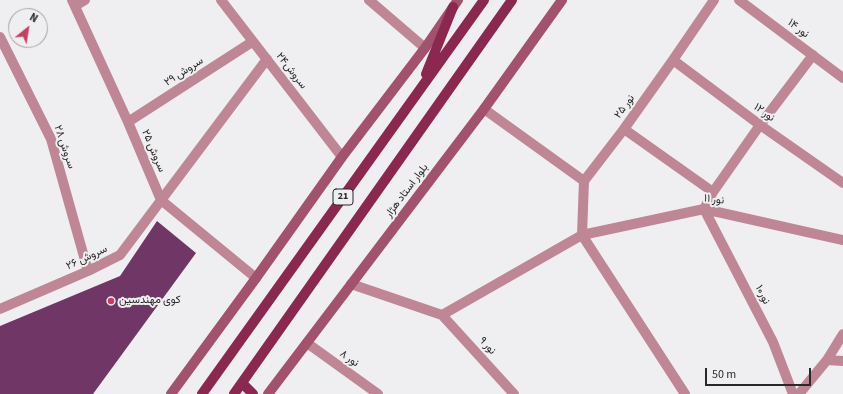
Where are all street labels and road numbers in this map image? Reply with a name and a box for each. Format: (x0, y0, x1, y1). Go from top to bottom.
street label: نور ۱۴ (785, 17, 811, 41)
street label: سروش۲۴ (273, 50, 309, 92)
street label: سروش ۲۹ (162, 55, 206, 89)
street label: نور ۲۵ (612, 93, 638, 121)
street label: نور ۱۲ (751, 101, 777, 125)
street label: سروش ۲۸ (50, 124, 78, 170)
street label: سروش ۲۵ (138, 128, 168, 174)
street label: بلوار استاد هژار (383, 162, 431, 220)
road number: 21 (333, 189, 353, 205)
street label: نور ۱۱ (703, 192, 725, 208)
street label: سروش ۲۶ (64, 243, 110, 273)
street label: نور۱۰ (752, 283, 772, 307)
street label: نور ۹ (476, 334, 498, 358)
street label: نور ۸ (337, 348, 361, 370)

